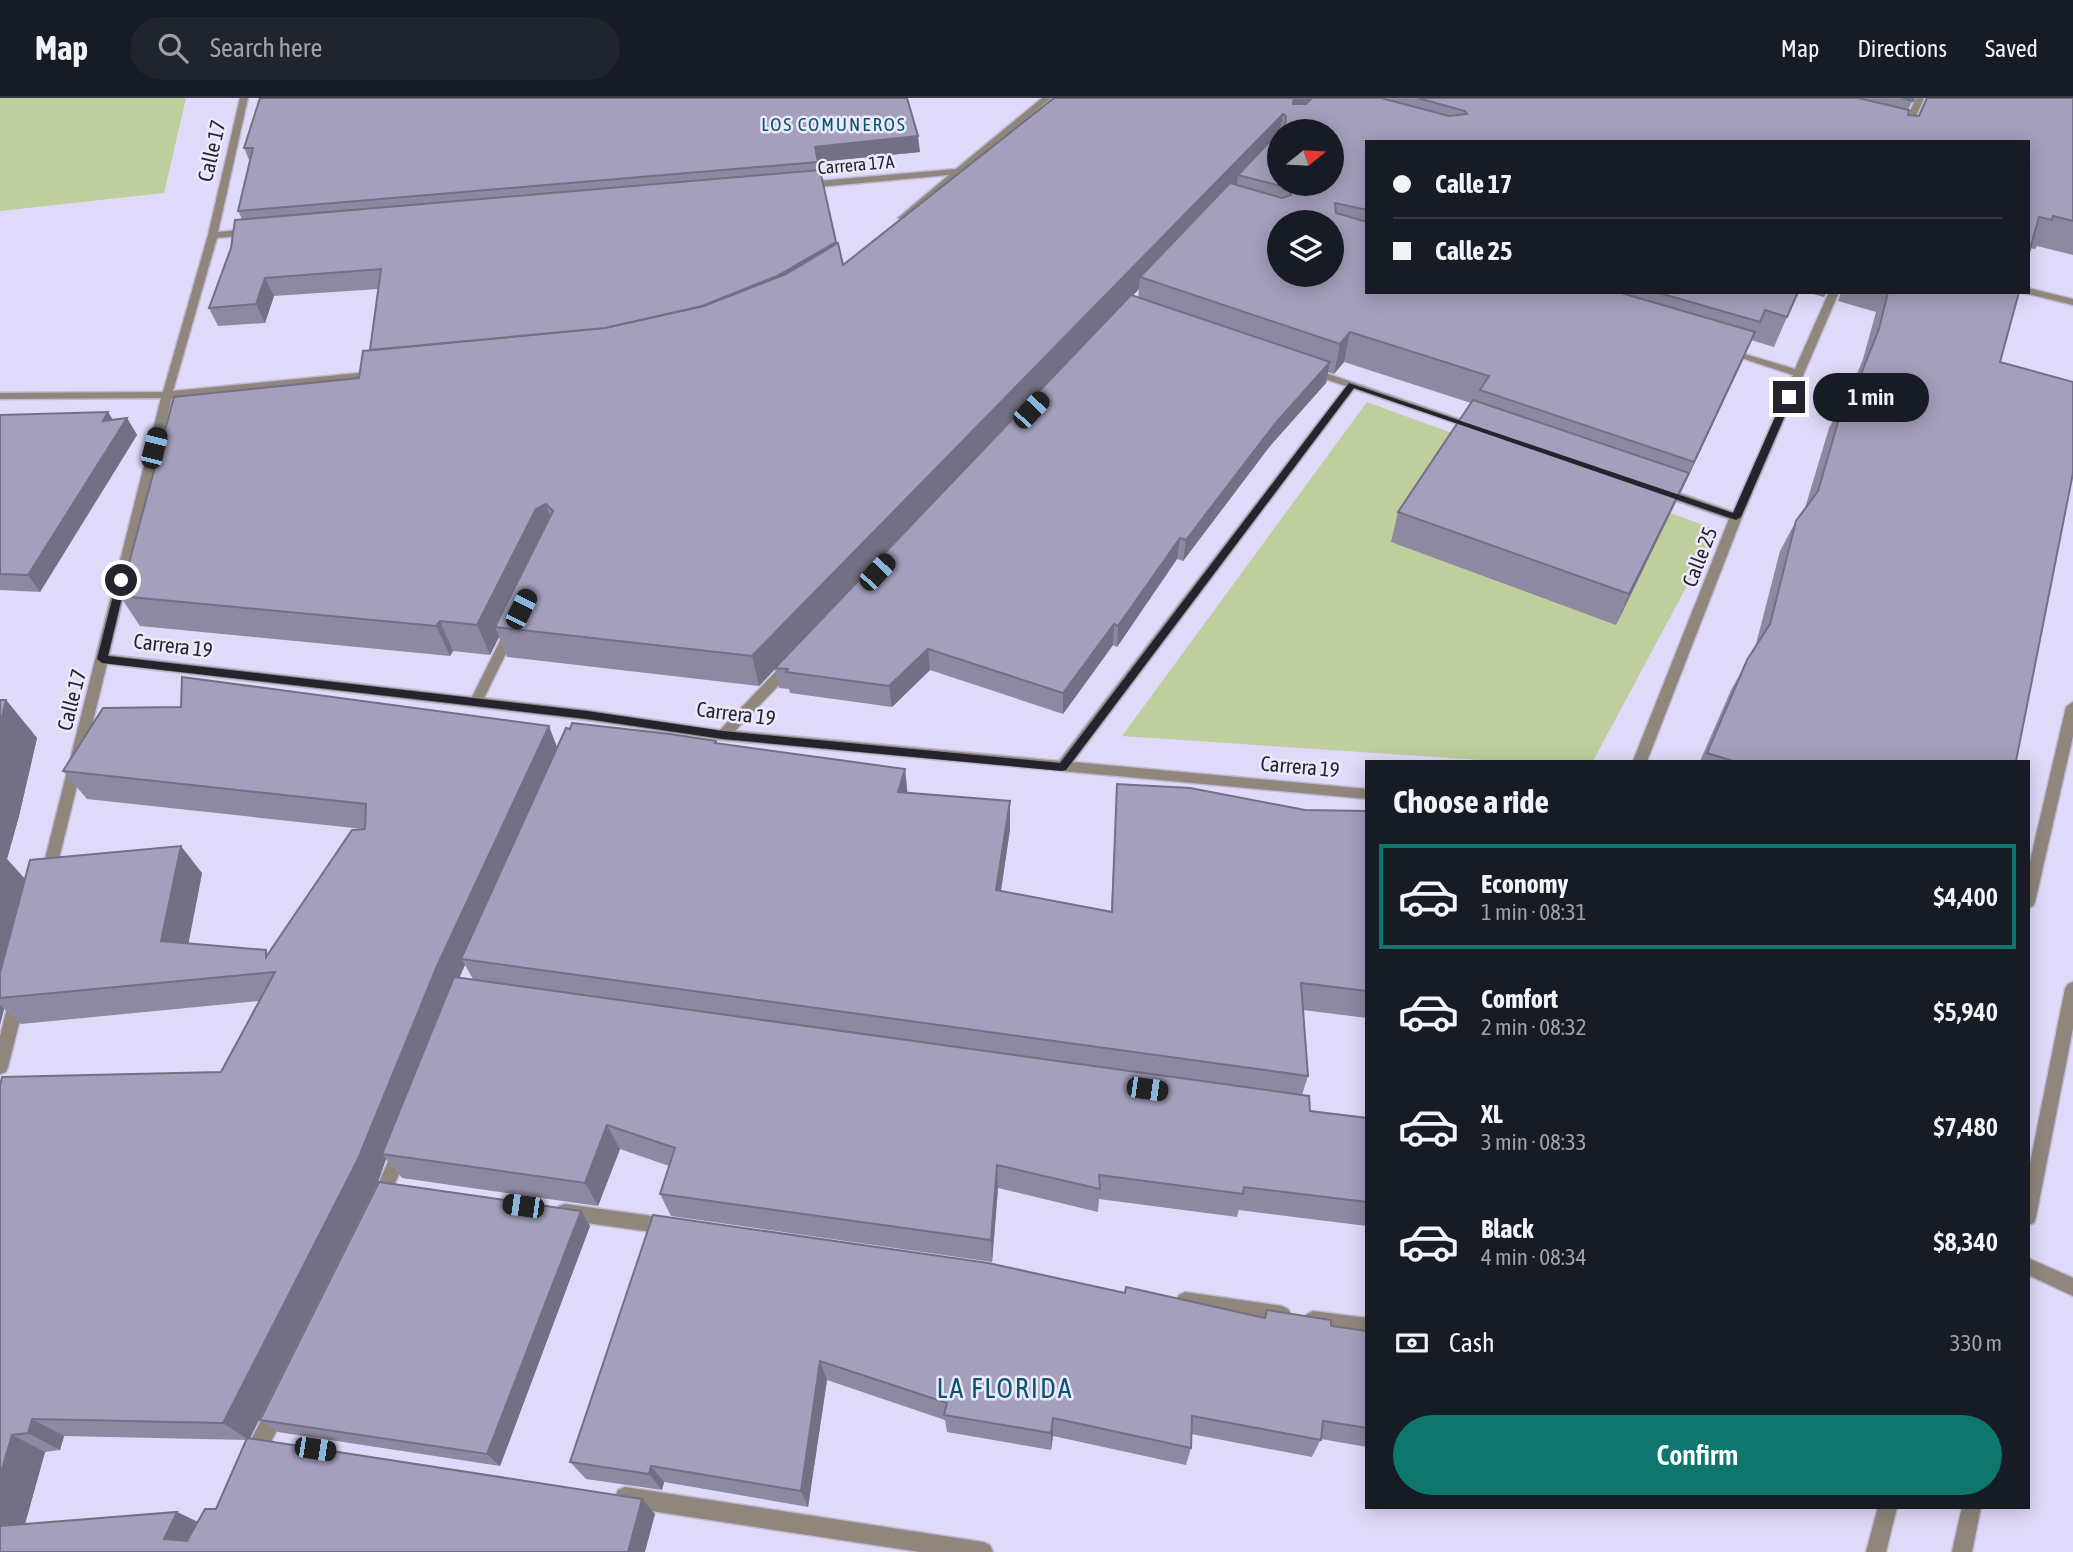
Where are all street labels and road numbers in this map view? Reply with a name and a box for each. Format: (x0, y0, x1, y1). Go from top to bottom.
street label: Calle 17 (192, 118, 230, 184)
street label: Carrera 17A (817, 151, 895, 178)
street label: Calle 25 (1677, 523, 1721, 590)
street label: Carrera 19 (132, 628, 214, 662)
street label: Calle 17 (52, 667, 90, 733)
street label: Carrera 19 (695, 696, 777, 730)
street label: Carrera 19 (1260, 751, 1341, 781)

